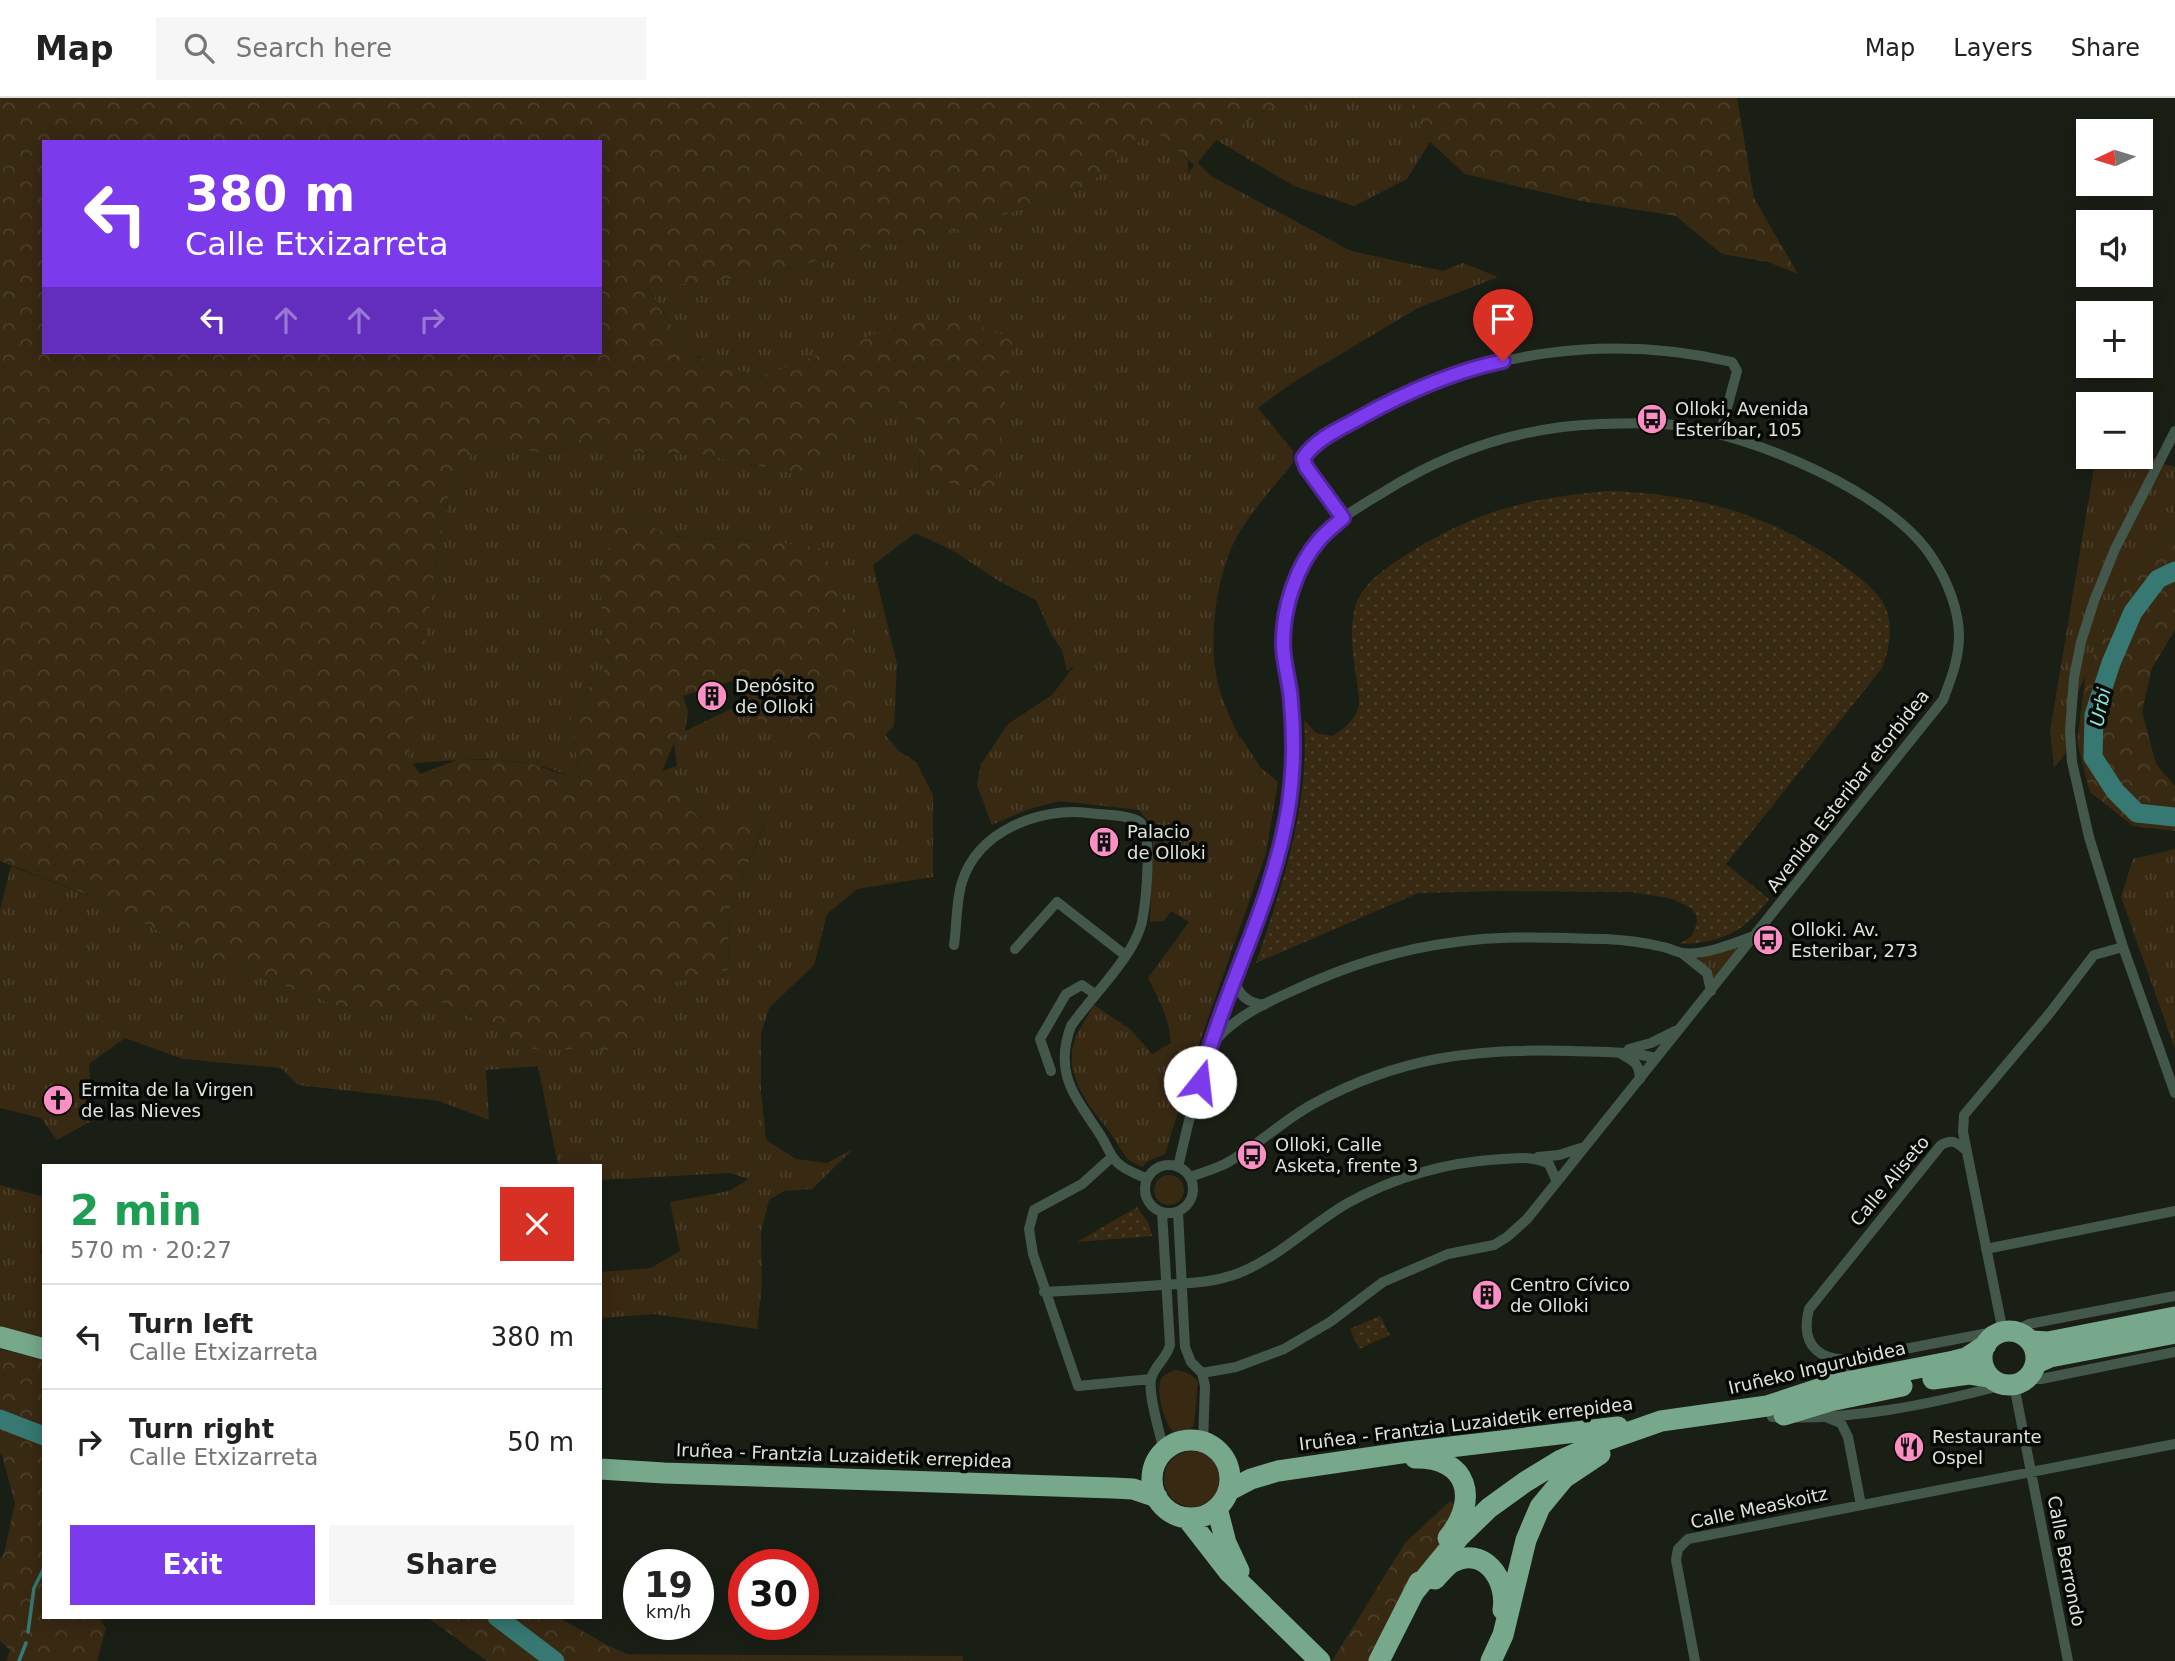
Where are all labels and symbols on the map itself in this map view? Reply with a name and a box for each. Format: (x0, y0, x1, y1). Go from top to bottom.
north arrow (2076, 119, 2152, 196)
pin (1473, 289, 1533, 361)
place label: Olloki, Avenida Esteríbar, 105 (1675, 398, 1809, 440)
bus stop icon: Olloki, Avenida Esteríbar, 105 (1635, 402, 1669, 436)
place label: Depósito de Olloki (735, 675, 815, 717)
building icon: Depósito de Olloki (695, 679, 729, 713)
street label: Avenida Esteribar etorbidea (1762, 685, 1933, 896)
water label: Urbi (2085, 685, 2115, 728)
place label: Palacio de Olloki (1127, 821, 1206, 863)
building icon: Palacio de Olloki (1087, 825, 1121, 859)
place label: Olloki. Av. Esteribar, 273 (1791, 919, 1918, 961)
bus stop icon: Olloki. Av. Esteribar, 273 (1751, 923, 1785, 957)
position arrow (1163, 1045, 1237, 1119)
place label: Ermita de la Virgen de las Nieves (81, 1079, 254, 1121)
church icon: Ermita de la Virgen de las Nieves (41, 1083, 75, 1117)
street label: Calle Aliseto (1846, 1131, 1933, 1230)
place label: Olloki, Calle Asketa, frente 3 (1275, 1134, 1418, 1176)
bus stop icon: Olloki, Calle Asketa, frente 3 (1235, 1138, 1269, 1172)
place label: Centro Cívico de Olloki (1510, 1274, 1630, 1316)
building icon: Centro Cívico de Olloki (1470, 1278, 1504, 1312)
street label: Iruñeko Ingurubidea (1726, 1337, 1908, 1398)
street label: Iruñea - Frantzia Luzaidetik errepidea (1298, 1393, 1634, 1454)
place label: Restaurante Ospel (1932, 1426, 2042, 1468)
restaurant icon: Restaurante Ospel (1892, 1430, 1926, 1464)
street label: Iruñea - Frantzia Luzaidetik errepidea (676, 1439, 1012, 1472)
street label: Calle Measkoitz (1688, 1483, 1829, 1532)
street label: Calle Berrondo (2044, 1494, 2089, 1628)
speed limit sign: 30 (728, 1549, 819, 1640)

